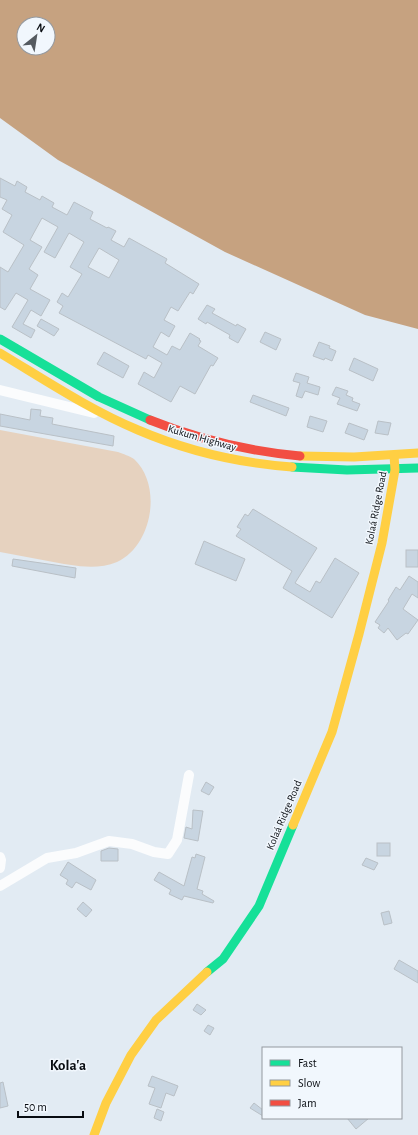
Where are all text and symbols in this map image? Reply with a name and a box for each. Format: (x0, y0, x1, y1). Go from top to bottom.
north arrow (16, 16, 56, 56)
text: N (35, 21, 47, 34)
street label: Kukum Highway (167, 423, 238, 453)
street label: Kolaá Ridge Road (363, 470, 389, 546)
street label: Kolaá Ridge Road (264, 778, 304, 851)
legend (262, 1047, 402, 1119)
text: Fast (298, 1057, 317, 1069)
district label: Kola'a (50, 1058, 86, 1073)
text: Slow (298, 1077, 320, 1089)
scale bar (18, 1093, 83, 1119)
text: Jam (298, 1097, 317, 1109)
text: 50 m (24, 1101, 47, 1113)

